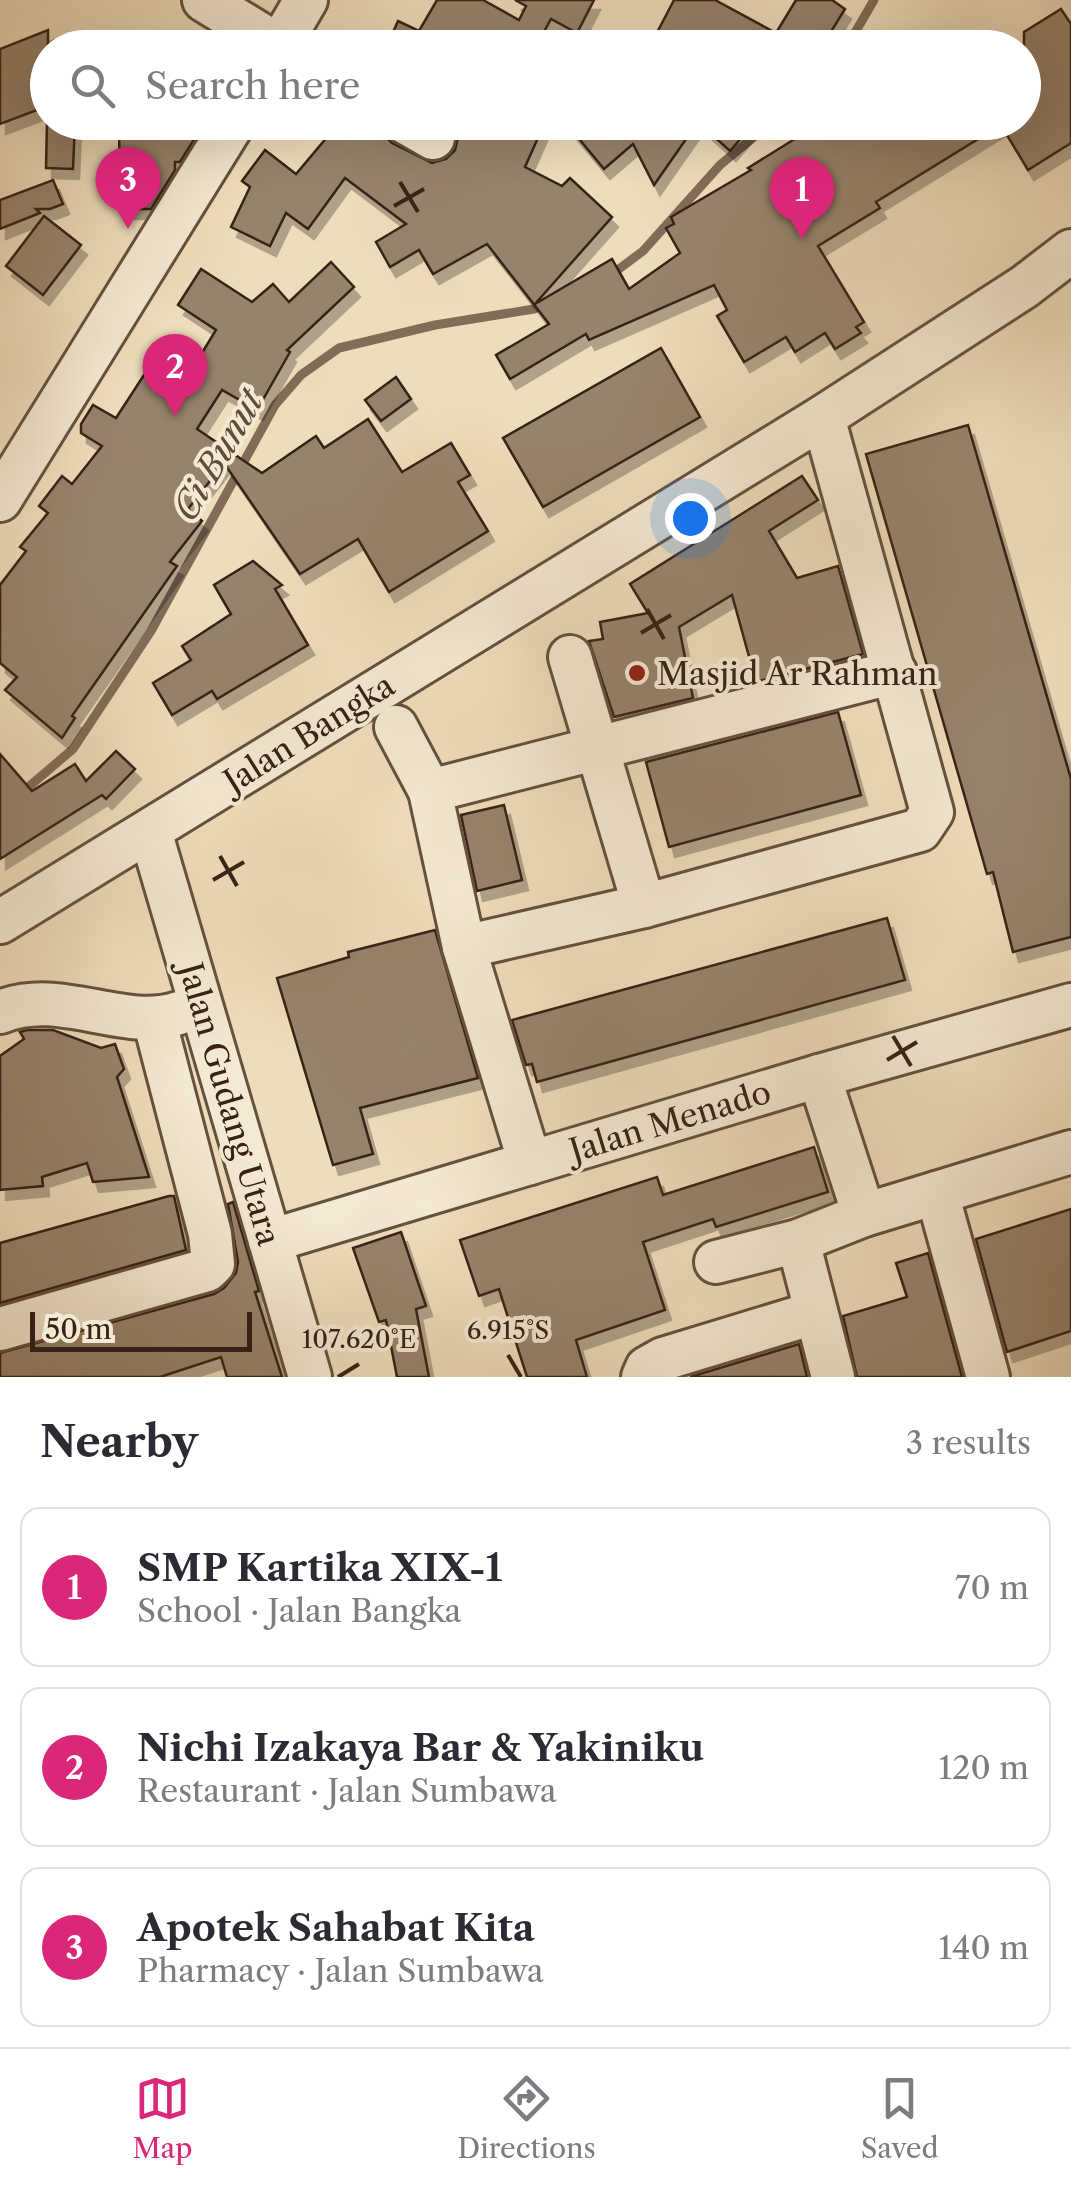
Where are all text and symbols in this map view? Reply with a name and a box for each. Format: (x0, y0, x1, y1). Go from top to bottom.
search box (30, 30, 1041, 140)
icon: search (65, 58, 120, 113)
text: Search here (145, 62, 360, 109)
pin: 3 (96, 146, 160, 229)
pin: 1 (770, 156, 834, 239)
pin: 2 (142, 334, 208, 416)
water label: Ci Bunut (163, 381, 273, 528)
your location (665, 493, 716, 544)
place label: Masjid Ar Rahman (657, 654, 938, 693)
marker: Masjid Ar Rahman (626, 662, 648, 684)
street label: Jalan Bangka (212, 665, 402, 803)
street label: Jalan Gudang Utara (170, 953, 289, 1250)
street label: Jalan Menado (560, 1072, 775, 1172)
scale bar (30, 1307, 252, 1352)
text: 50 m (45, 1312, 112, 1346)
text: 6.915°S (467, 1315, 549, 1346)
text: 107.620°E (302, 1324, 416, 1355)
text: Nearby (40, 1416, 198, 1468)
text: 3 results (905, 1423, 1031, 1462)
text: SMP Kartika XIX-1 (137, 1544, 502, 1591)
text: 1 (67, 1568, 82, 1607)
text: 70 m (955, 1568, 1029, 1607)
text: School · Jalan Bangka (137, 1591, 461, 1630)
text: Nichi Izakaya Bar & Yakiniku (137, 1724, 704, 1771)
text: 2 (65, 1748, 84, 1787)
text: 120 m (939, 1748, 1029, 1787)
text: Restaurant · Jalan Sumbawa (137, 1771, 557, 1810)
text: Apotek Sahabat Kita (137, 1904, 535, 1951)
text: 3 (65, 1928, 84, 1967)
text: 140 m (938, 1928, 1029, 1967)
text: Pharmacy · Jalan Sumbawa (137, 1951, 544, 1990)
tab: Map (132, 2071, 193, 2165)
tab: Directions (457, 2071, 596, 2165)
tab: Saved (861, 2071, 939, 2165)

